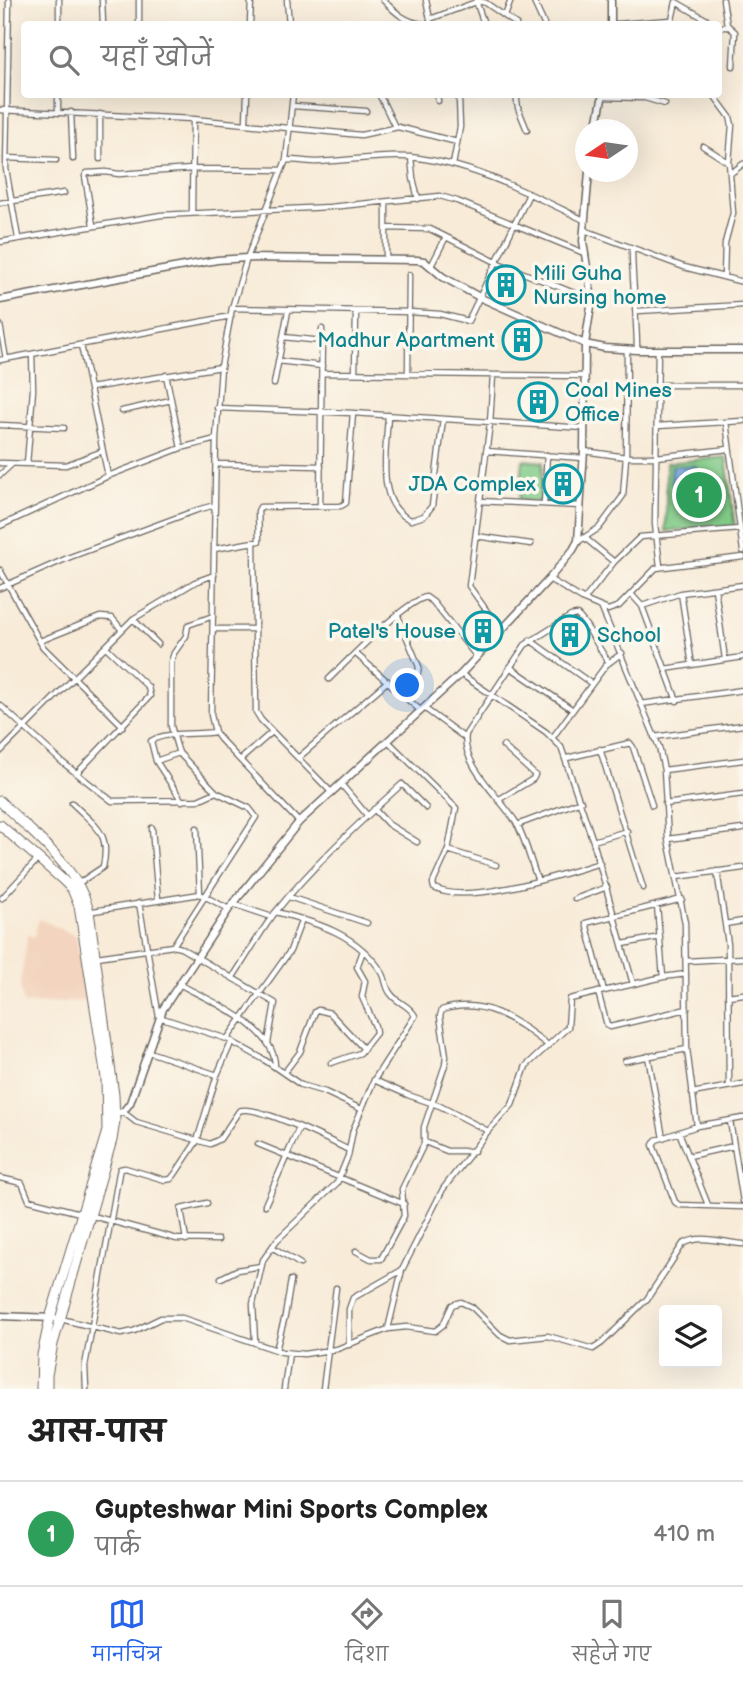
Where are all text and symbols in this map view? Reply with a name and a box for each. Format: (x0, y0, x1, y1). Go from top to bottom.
search box (21, 21, 722, 98)
icon: search (45, 41, 83, 79)
text: यहाँ खोजें (101, 43, 213, 74)
north arrow (575, 119, 638, 182)
place label: Mili Guha Nursing home (533, 261, 666, 310)
building icon: Mili Guha Nursing home (485, 264, 527, 306)
building icon: Madhur Apartment (501, 319, 543, 361)
place label: Madhur Apartment (317, 328, 496, 353)
place label: Coal Mines Office (565, 378, 672, 427)
building icon: Coal Mines Office (517, 381, 559, 423)
building icon: JDA Complex (542, 463, 584, 505)
pin: 1 (676, 469, 722, 521)
place label: JDA Complex (409, 472, 536, 497)
building icon: Patel's House (462, 610, 504, 652)
building icon: School (549, 614, 591, 656)
place label: Patel's House (328, 619, 456, 644)
place label: School (597, 623, 661, 648)
your location (390, 668, 424, 702)
map controls (659, 1305, 722, 1368)
button: layers (659, 1305, 722, 1368)
text: आस-पास (28, 1415, 165, 1451)
text: Gupteshwar Mini Sports Complex (95, 1495, 487, 1526)
text: 1 (46, 1520, 56, 1548)
text: 410 m (653, 1520, 715, 1548)
text: पार्क (95, 1534, 140, 1562)
tab: मानचित्र (92, 1595, 162, 1675)
tab: दिशा (345, 1595, 388, 1675)
tab: सहेजे गए (572, 1595, 651, 1675)

